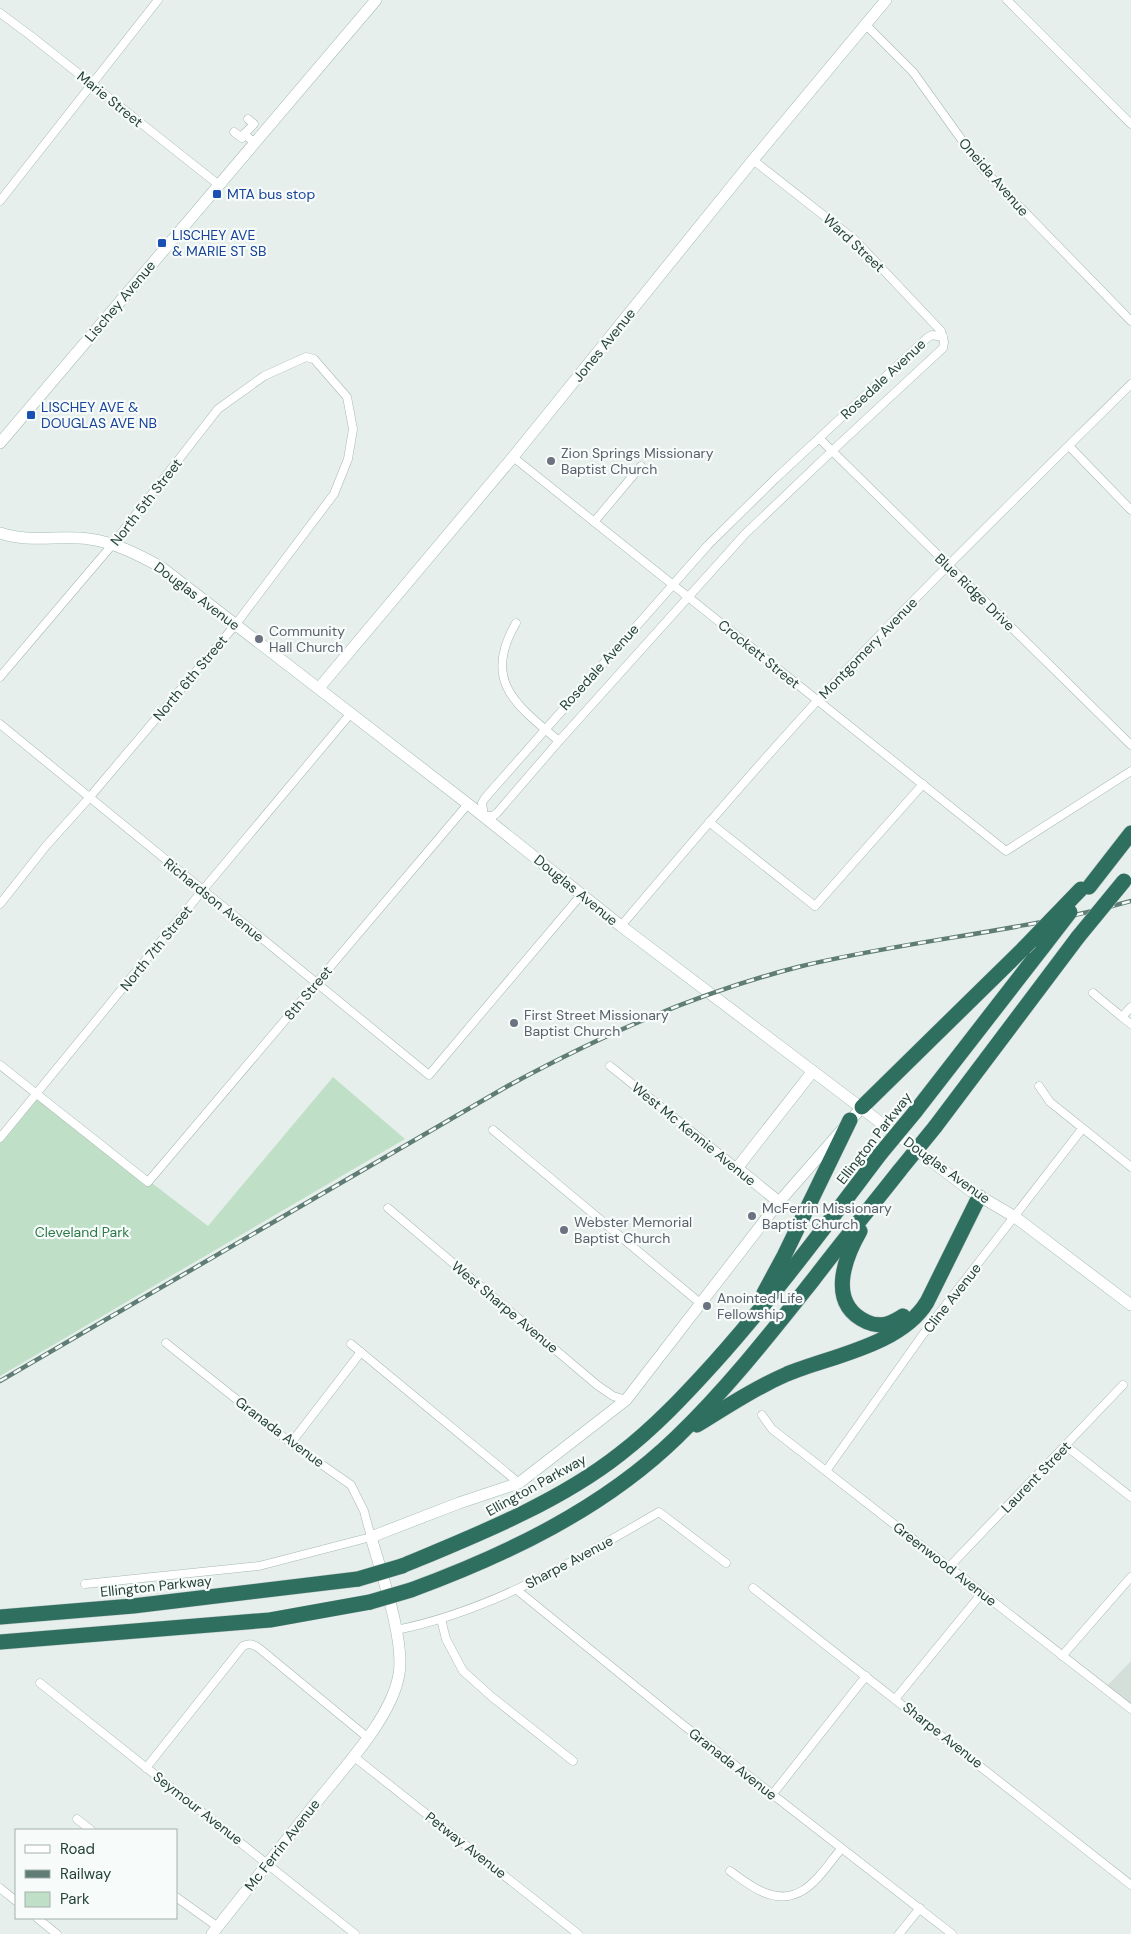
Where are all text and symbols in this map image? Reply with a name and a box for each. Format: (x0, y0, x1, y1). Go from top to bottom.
street label: Marie Street (74, 67, 146, 131)
street label: Oneida Avenue (955, 134, 1033, 220)
place label: MTA bus stop (227, 185, 315, 203)
marker: MTA bus stop (211, 188, 223, 200)
street label: Ward Street (819, 210, 889, 276)
place label: LISCHEY AVE & MARIE ST SB (172, 226, 266, 260)
marker: LISCHEY AVE & MARIE ST SB (156, 237, 168, 249)
street label: Lischey Avenue (81, 257, 159, 345)
street label: Jones Avenue (569, 304, 639, 385)
street label: Rosedale Avenue (837, 335, 929, 423)
place label: LISCHEY AVE & DOUGLAS AVE NB (41, 398, 157, 432)
marker: LISCHEY AVE & DOUGLAS AVE NB (25, 409, 37, 421)
place label: Zion Springs Missionary Baptist Church (561, 444, 714, 478)
street label: North 5th Street (106, 455, 186, 549)
marker: Zion Springs Missionary Baptist Church (545, 455, 557, 467)
street label: Blue Ridge Drive (931, 549, 1019, 635)
street label: Douglas Avenue (151, 558, 244, 634)
street label: Montgomery Avenue (815, 593, 921, 702)
street label: Crockett Street (715, 616, 803, 692)
street label: Rosedale Avenue (556, 620, 642, 714)
place label: Community Hall Church (269, 622, 345, 656)
street label: North 6th Street (149, 632, 231, 724)
marker: Community Hall Church (253, 633, 265, 645)
street label: Douglas Avenue (530, 851, 622, 929)
street label: Richardson Avenue (160, 854, 268, 946)
street label: North 7th Street (116, 902, 196, 994)
street label: 8th Street (280, 962, 336, 1024)
place label: First Street Missionary Baptist Church (524, 1006, 669, 1040)
marker: First Street Missionary Baptist Church (508, 1017, 520, 1029)
street label: West Mc Kennie Avenue (628, 1078, 760, 1190)
street label: Ellington Parkway (832, 1088, 916, 1188)
street label: Douglas Avenue (900, 1132, 994, 1208)
place label: McFerrin Missionary Baptist Church (762, 1199, 892, 1233)
marker: McFerrin Missionary Baptist Church (746, 1210, 758, 1222)
place label: Webster Memorial Baptist Church (574, 1213, 692, 1247)
park label: Cleveland Park (35, 1223, 129, 1241)
marker: Webster Memorial Baptist Church (558, 1224, 570, 1236)
street label: West Sharpe Avenue (448, 1257, 562, 1357)
street label: Cline Avenue (919, 1259, 985, 1337)
place label: Anointed Life Fellowship (717, 1289, 803, 1323)
marker: Anointed Life Fellowship (701, 1300, 713, 1312)
street label: Granada Avenue (232, 1393, 328, 1471)
street label: Laurent Street (997, 1437, 1075, 1517)
street label: Ellington Parkway (483, 1450, 590, 1520)
street label: Greenwood Avenue (890, 1518, 1000, 1610)
street label: Sharpe Avenue (522, 1531, 616, 1593)
street label: Ellington Parkway (99, 1571, 213, 1601)
street label: Sharpe Avenue (899, 1698, 987, 1772)
street label: Granada Avenue (685, 1724, 781, 1804)
street label: Seymour Avenue (150, 1767, 246, 1849)
street label: Mc Ferrin Avenue (241, 1795, 324, 1895)
street label: Petway Avenue (422, 1808, 510, 1882)
legend (15, 1829, 178, 1919)
text: Road (60, 1839, 95, 1859)
text: Railway (60, 1864, 112, 1884)
text: Park (60, 1889, 90, 1909)

